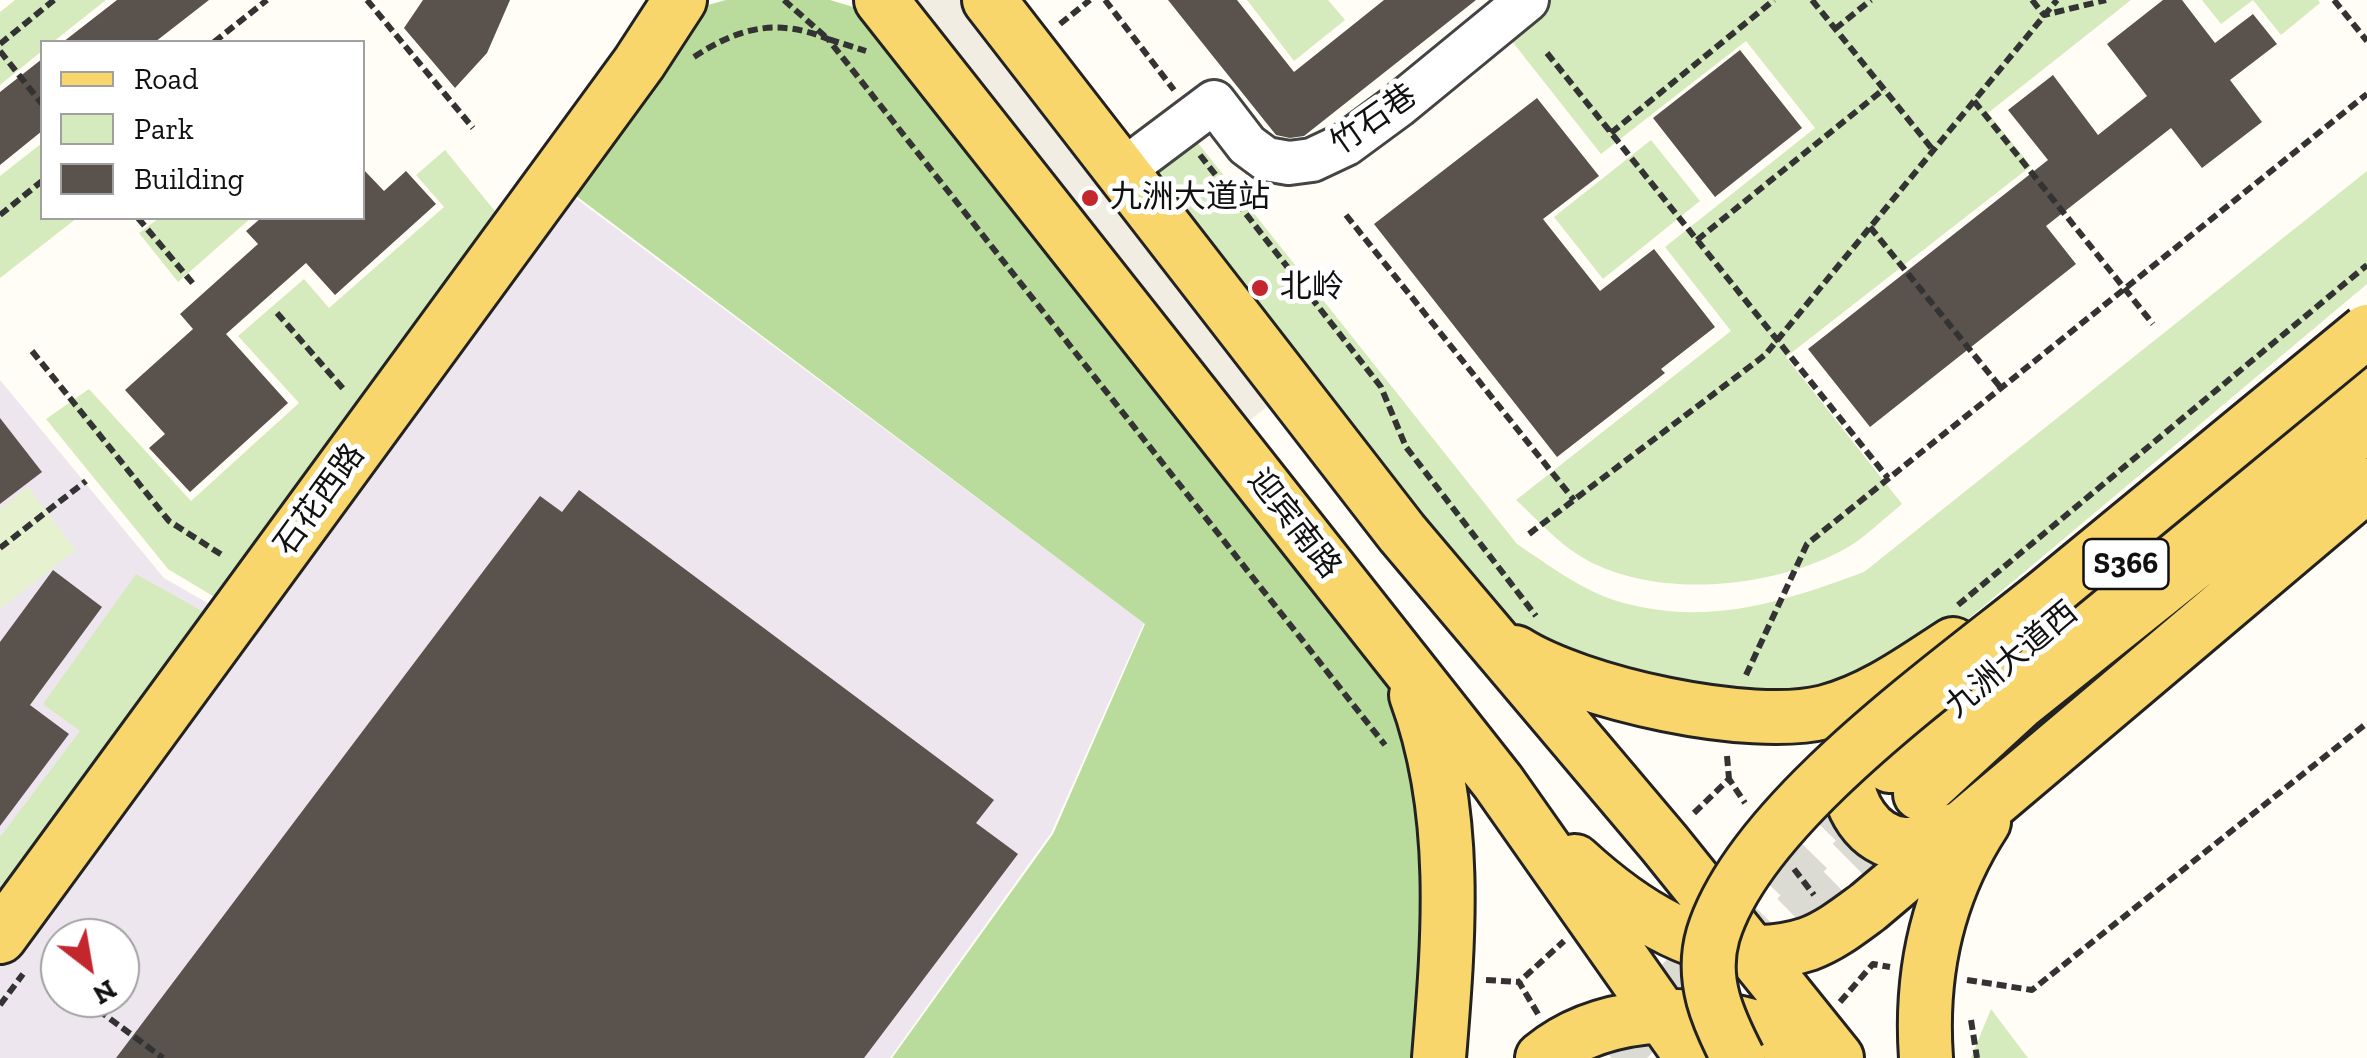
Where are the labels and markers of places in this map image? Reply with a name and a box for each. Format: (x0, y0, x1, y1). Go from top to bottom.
place label: 九洲大道站 (1110, 179, 1270, 217)
marker: 九洲大道站 (1079, 187, 1101, 209)
place label: 北岭 (1280, 269, 1344, 307)
marker: 北岭 (1249, 277, 1271, 299)

